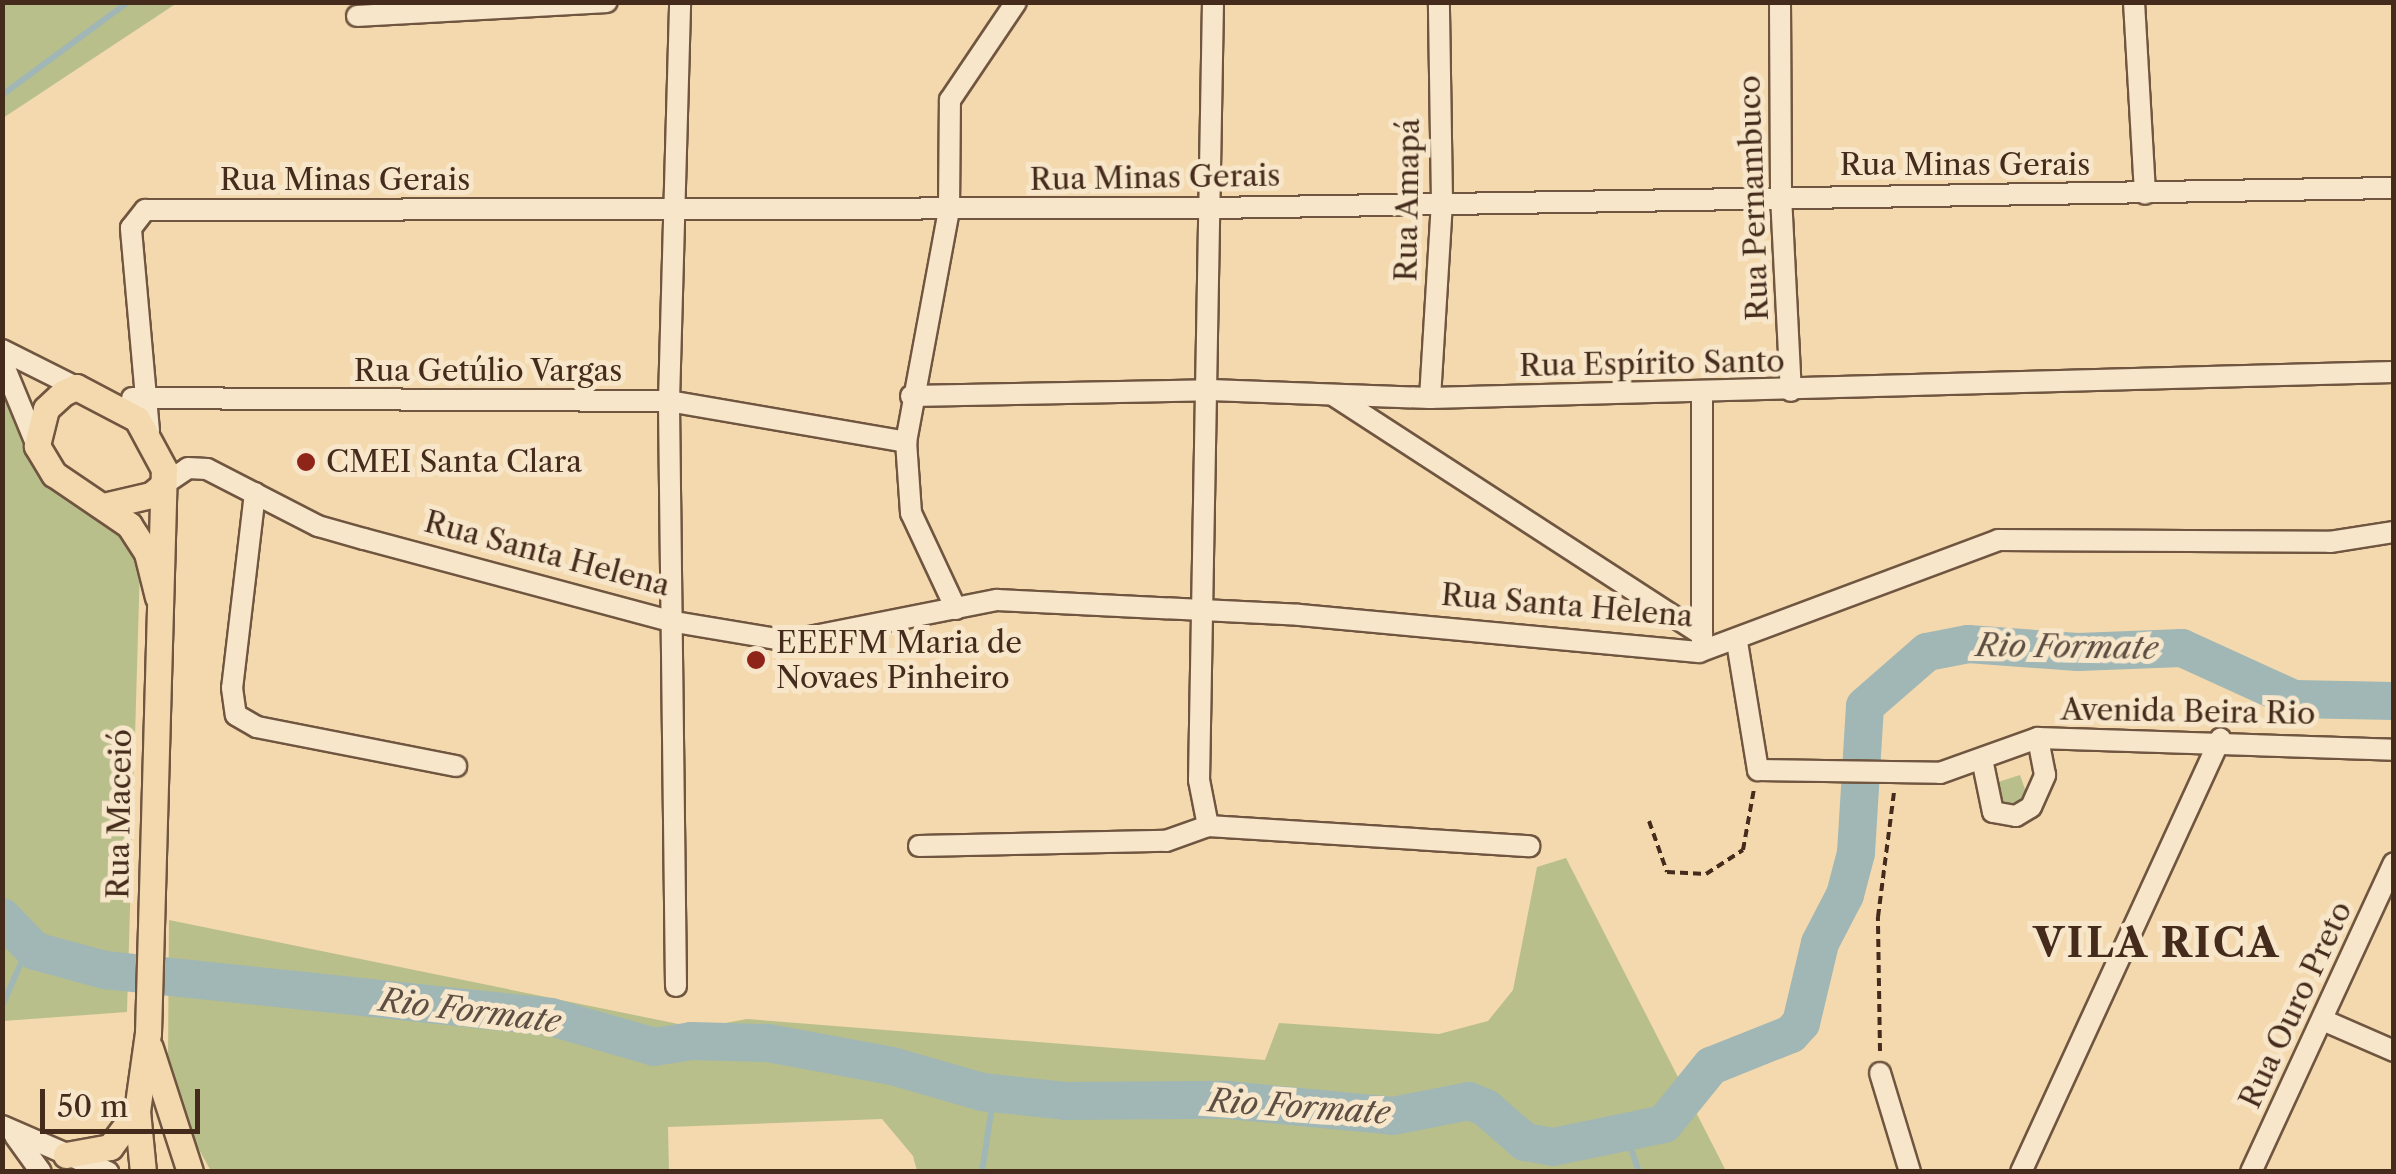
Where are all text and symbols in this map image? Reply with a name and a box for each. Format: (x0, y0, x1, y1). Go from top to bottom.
street label: Rua Pernambuco (1732, 74, 1776, 322)
street label: Rua Amapá (1389, 117, 1427, 283)
street label: Rua Minas Gerais (1840, 147, 2090, 183)
street label: Rua Minas Gerais (1029, 158, 1281, 198)
street label: Rua Minas Gerais (220, 162, 470, 198)
street label: Rua Espírito Santo (1519, 344, 1785, 384)
street label: Rua Getúlio Vargas (353, 353, 623, 389)
place label: CMEI Santa Clara (326, 444, 582, 480)
marker: CMEI Santa Clara (295, 451, 317, 473)
street label: Rua Santa Helena (420, 504, 674, 604)
street label: Rua Santa Helena (1439, 577, 1695, 635)
place label: EEEFM Maria de Novaes Pinheiro (776, 625, 1022, 696)
water label: Rio Formate (1976, 626, 2158, 668)
marker: EEEFM Maria de Novaes Pinheiro (745, 649, 767, 671)
street label: Avenida Beira Rio (2060, 692, 2316, 732)
street label: Rua Maceió (101, 729, 139, 899)
street label: Rua Ouro Preto (2232, 896, 2360, 1114)
district label: VILA RICA (2032, 919, 2282, 967)
water label: Rio Formate (377, 981, 563, 1041)
scale bar (45, 1069, 205, 1131)
water label: Rio Formate (1207, 1081, 1391, 1133)
text: 50 m (57, 1088, 128, 1125)

